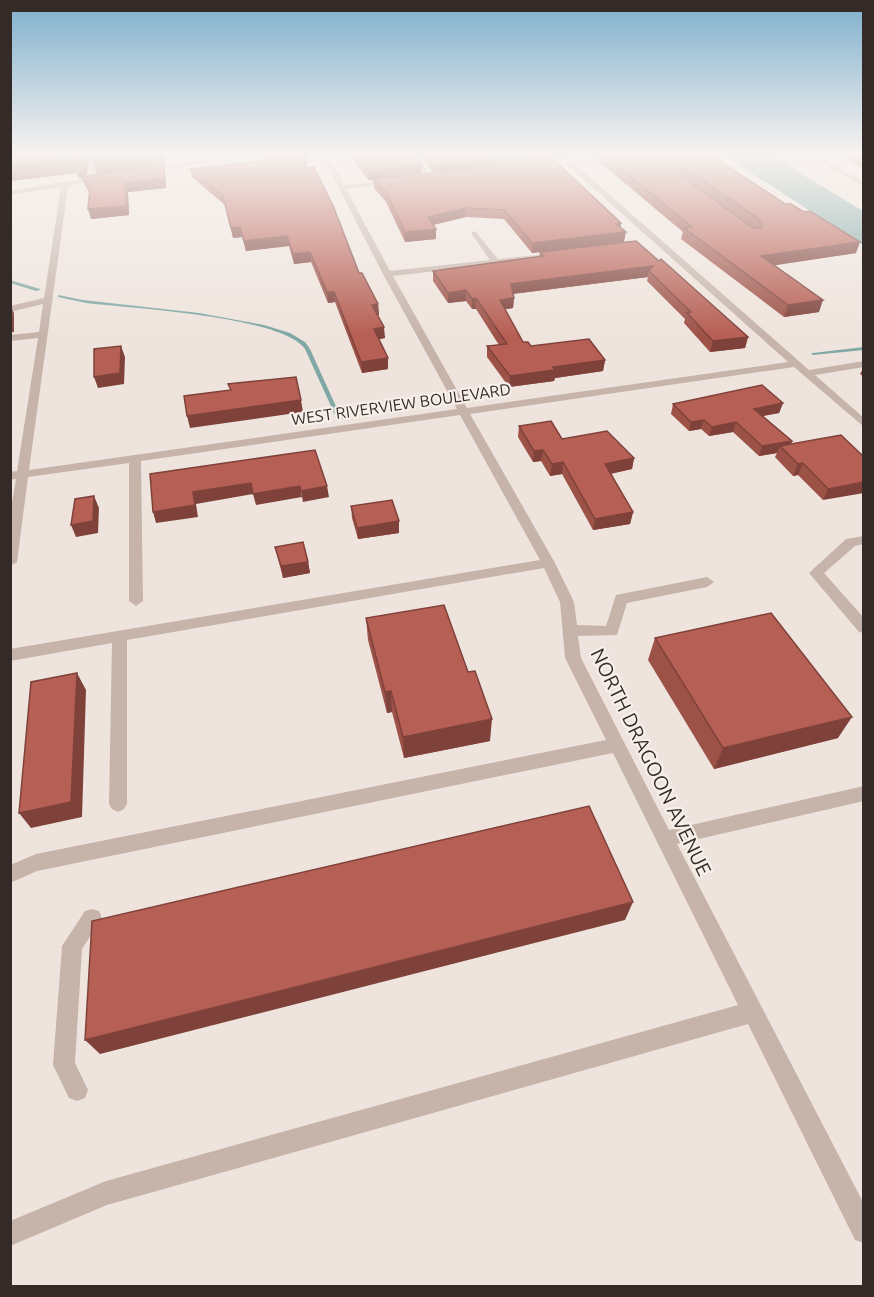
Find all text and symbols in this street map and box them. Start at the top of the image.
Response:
street label: WEST RIVERVIEW BOULEVARD [290,380,512,428]
street label: NORTH DRAGOON AVENUE [586,644,717,879]

